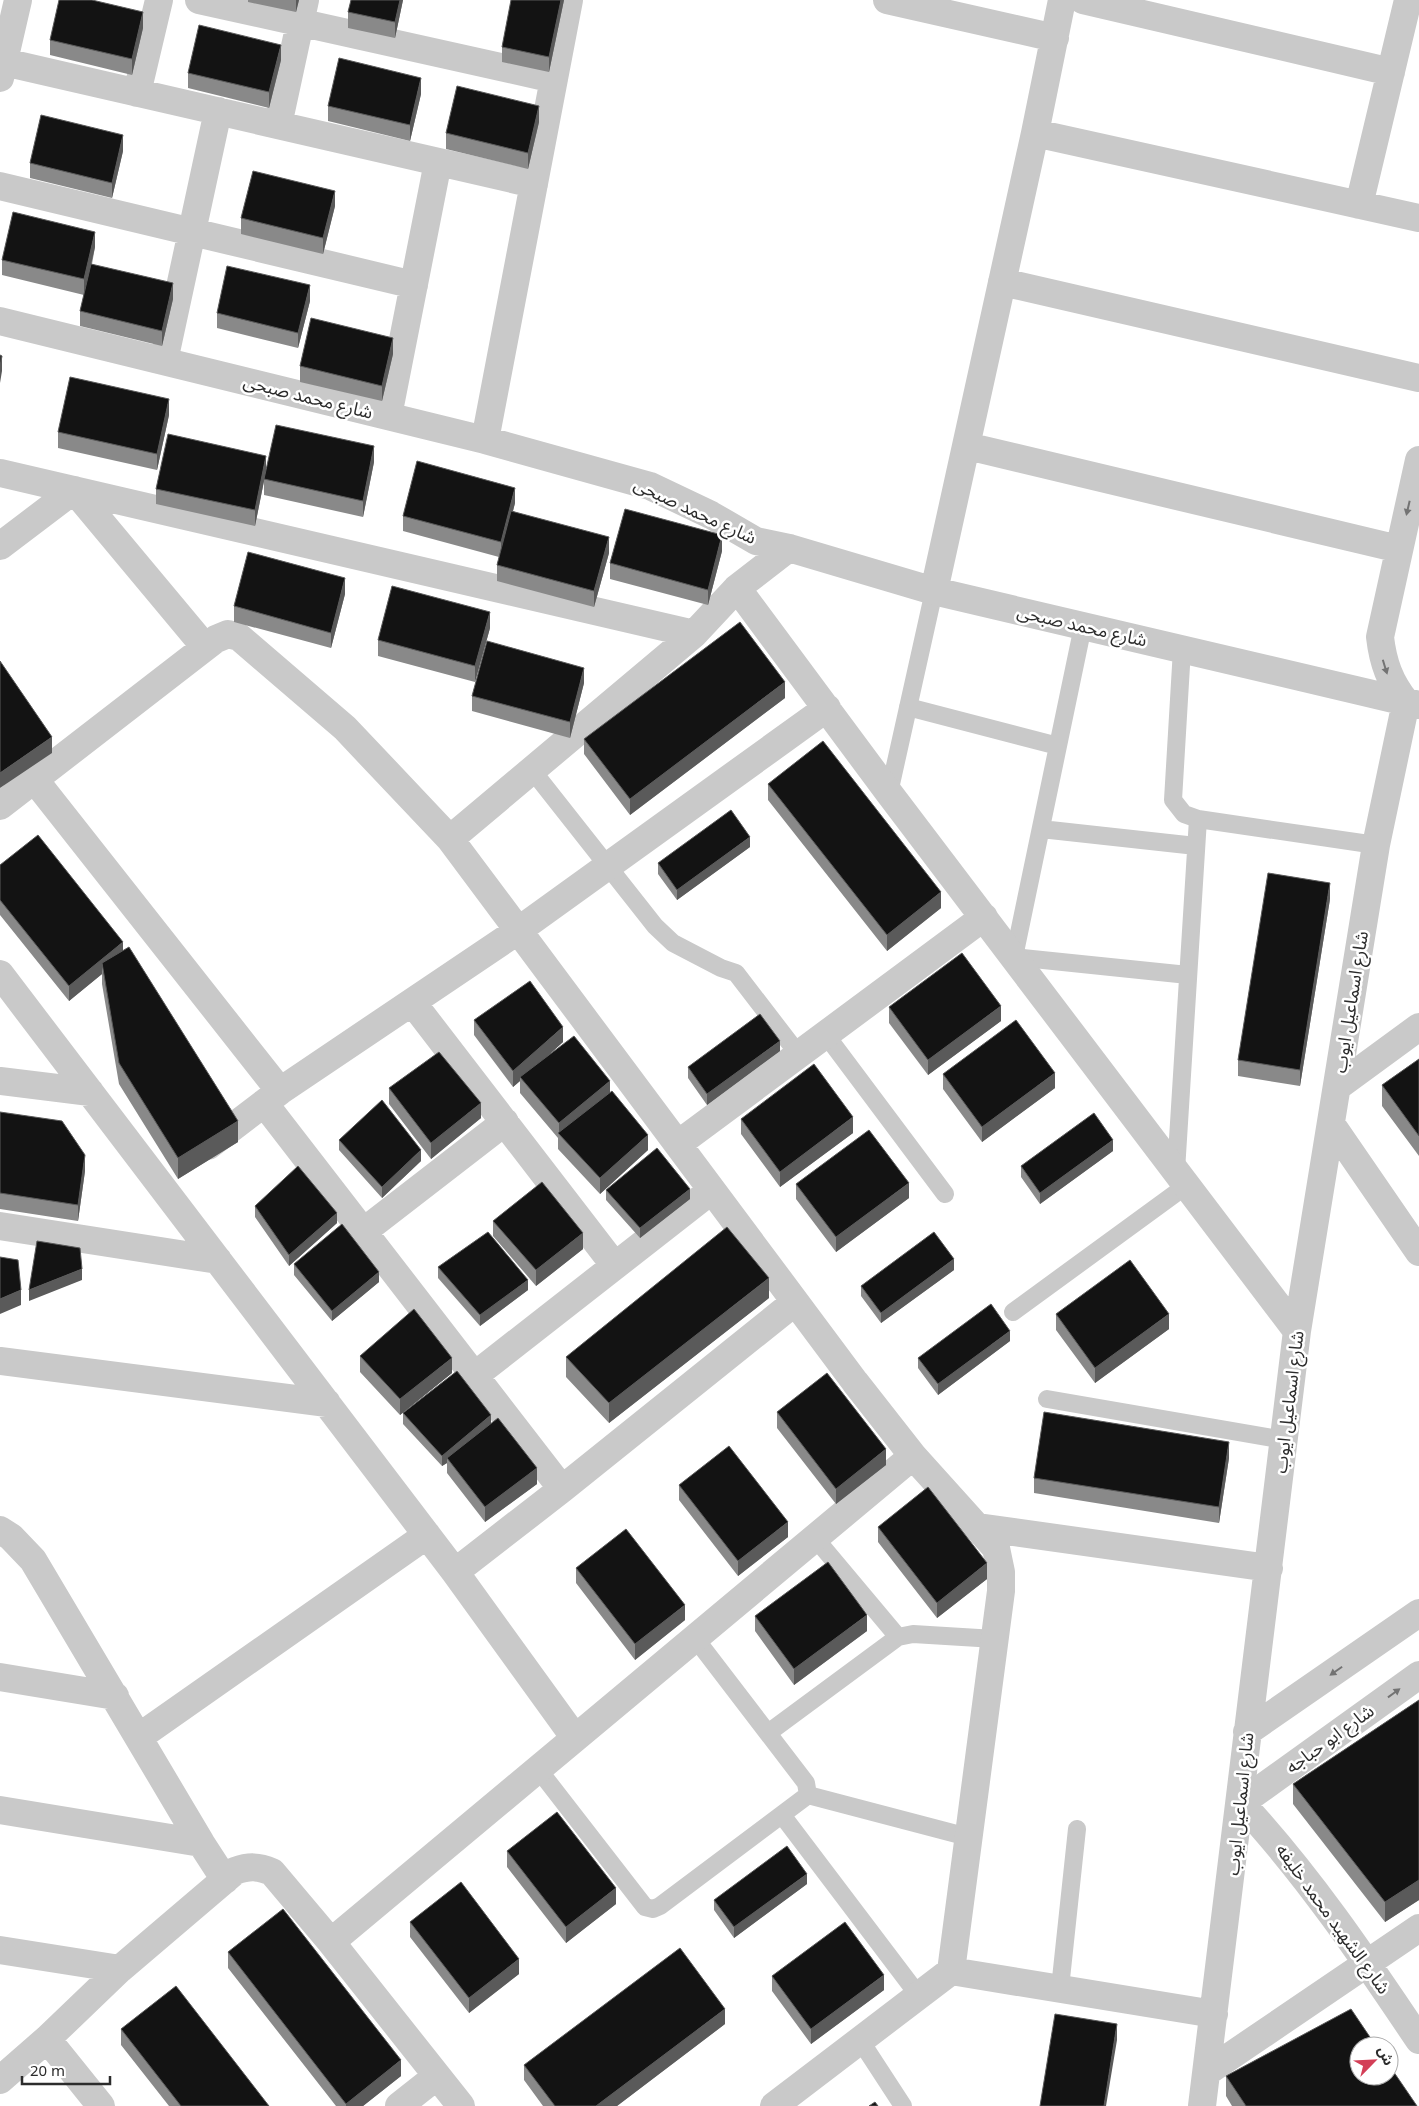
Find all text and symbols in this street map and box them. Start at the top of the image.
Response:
street label: شارع محمد صبحى [240,368,375,427]
street label: شارع محمد صبحى [629,471,761,552]
one-way arrow [1404,500,1412,515]
street label: شارع محمد صبحى [1014,598,1149,655]
one-way arrow [1382,659,1390,674]
street label: شارع اسماعيل ايوب [1327,929,1376,1075]
street label: شارع اسماعيل ايوب [1267,1329,1312,1475]
one-way arrow [1329,1666,1342,1676]
one-way arrow [1387,1688,1401,1698]
street label: شارع ابو حباجه [1281,1698,1380,1781]
street label: شارع اسماعيل ايوب [1220,1731,1261,1877]
street label: شارع الشهيد محمد خليفه [1269,1839,1396,2000]
north arrow [1349,2036,1399,2086]
text: ش [1374,2043,1399,2068]
scale bar [22,2054,110,2086]
text: 20 m [30,2060,65,2080]

